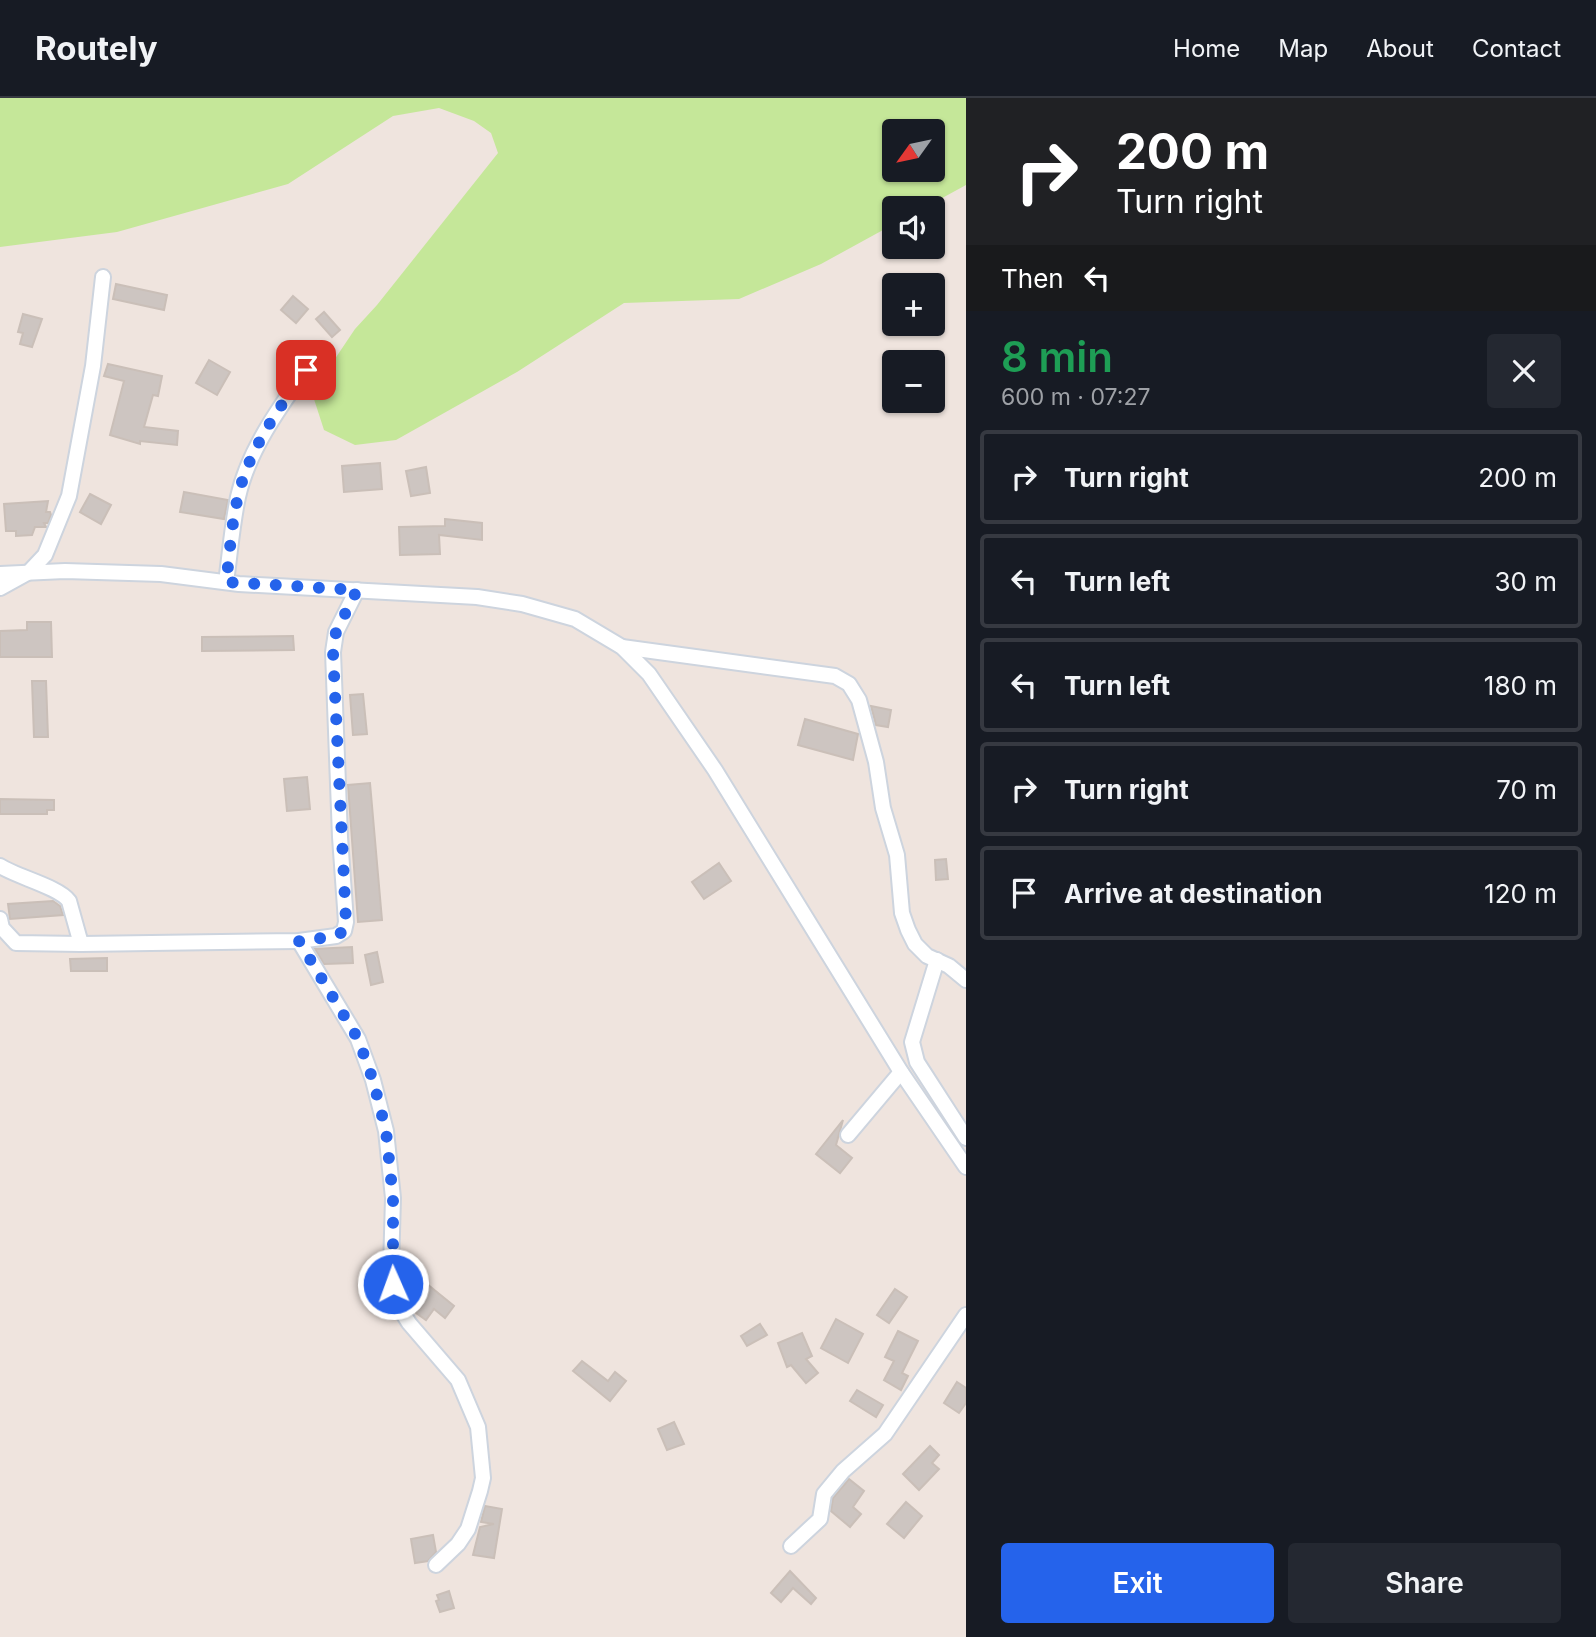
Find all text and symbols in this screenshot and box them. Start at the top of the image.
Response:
text: Routely [35,28,158,68]
text: Home [1173,34,1240,63]
text: Map [1278,34,1328,63]
text: About [1366,34,1434,63]
text: Contact [1472,34,1561,63]
north arrow [882,119,945,182]
map controls [882,119,945,413]
text: 200 m [1116,122,1269,181]
icon: right [1001,126,1092,217]
text: Turn right [1116,182,1263,221]
button: sound [882,196,945,259]
icon: left [1078,259,1116,297]
text: Then [1001,263,1064,294]
button: + [882,273,945,336]
text: 8 min [1001,331,1113,382]
button: close [1487,334,1561,408]
pin [276,340,336,400]
button: − [882,350,945,413]
icon: arrive [287,351,325,389]
text: 600 m · 07:27 [1001,383,1150,411]
icon: right [1005,458,1043,496]
text: Turn right [1064,462,1189,493]
text: 200 m [1478,462,1557,493]
icon: left [1005,562,1043,600]
text: Turn left [1064,566,1170,597]
text: 30 m [1494,566,1557,597]
icon: left [1005,666,1043,704]
text: Turn left [1064,670,1170,701]
text: 180 m [1484,670,1557,701]
icon: right [1005,770,1043,808]
text: Turn right [1064,774,1189,805]
text: 70 m [1496,774,1557,805]
icon: arrive [1005,874,1043,912]
text: Arrive at destination [1064,878,1323,909]
text: 120 m [1484,878,1557,909]
position arrow [356,1247,430,1321]
button: Exit [1001,1543,1274,1623]
button: Share [1288,1543,1561,1623]

